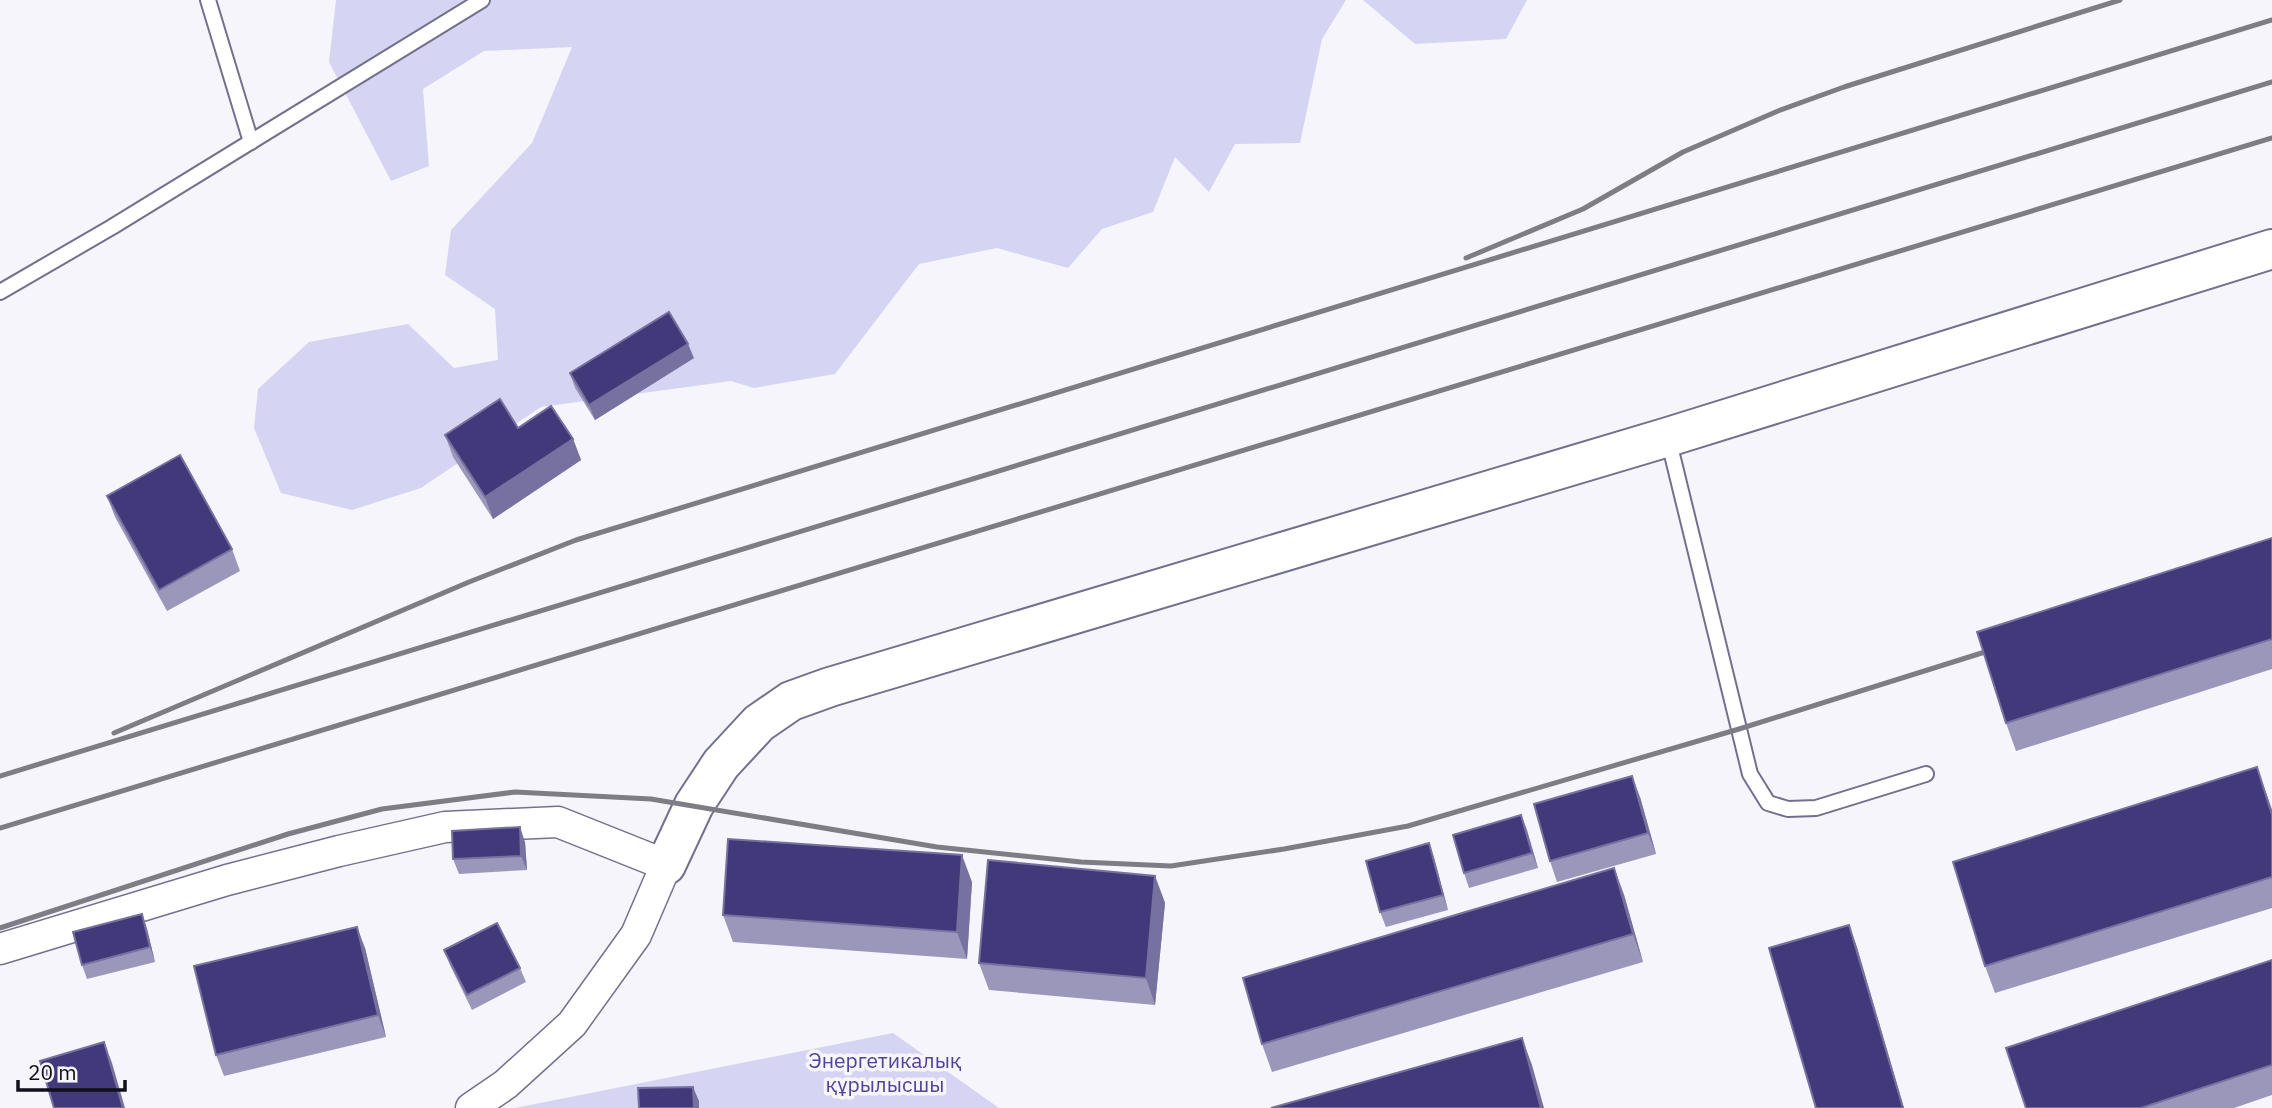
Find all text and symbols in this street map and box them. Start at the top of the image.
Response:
park label: Энергетикалық құрылысшы [808,1046,962,1098]
scale bar [18,1048,124,1092]
text: 20 m [28,1058,77,1086]

